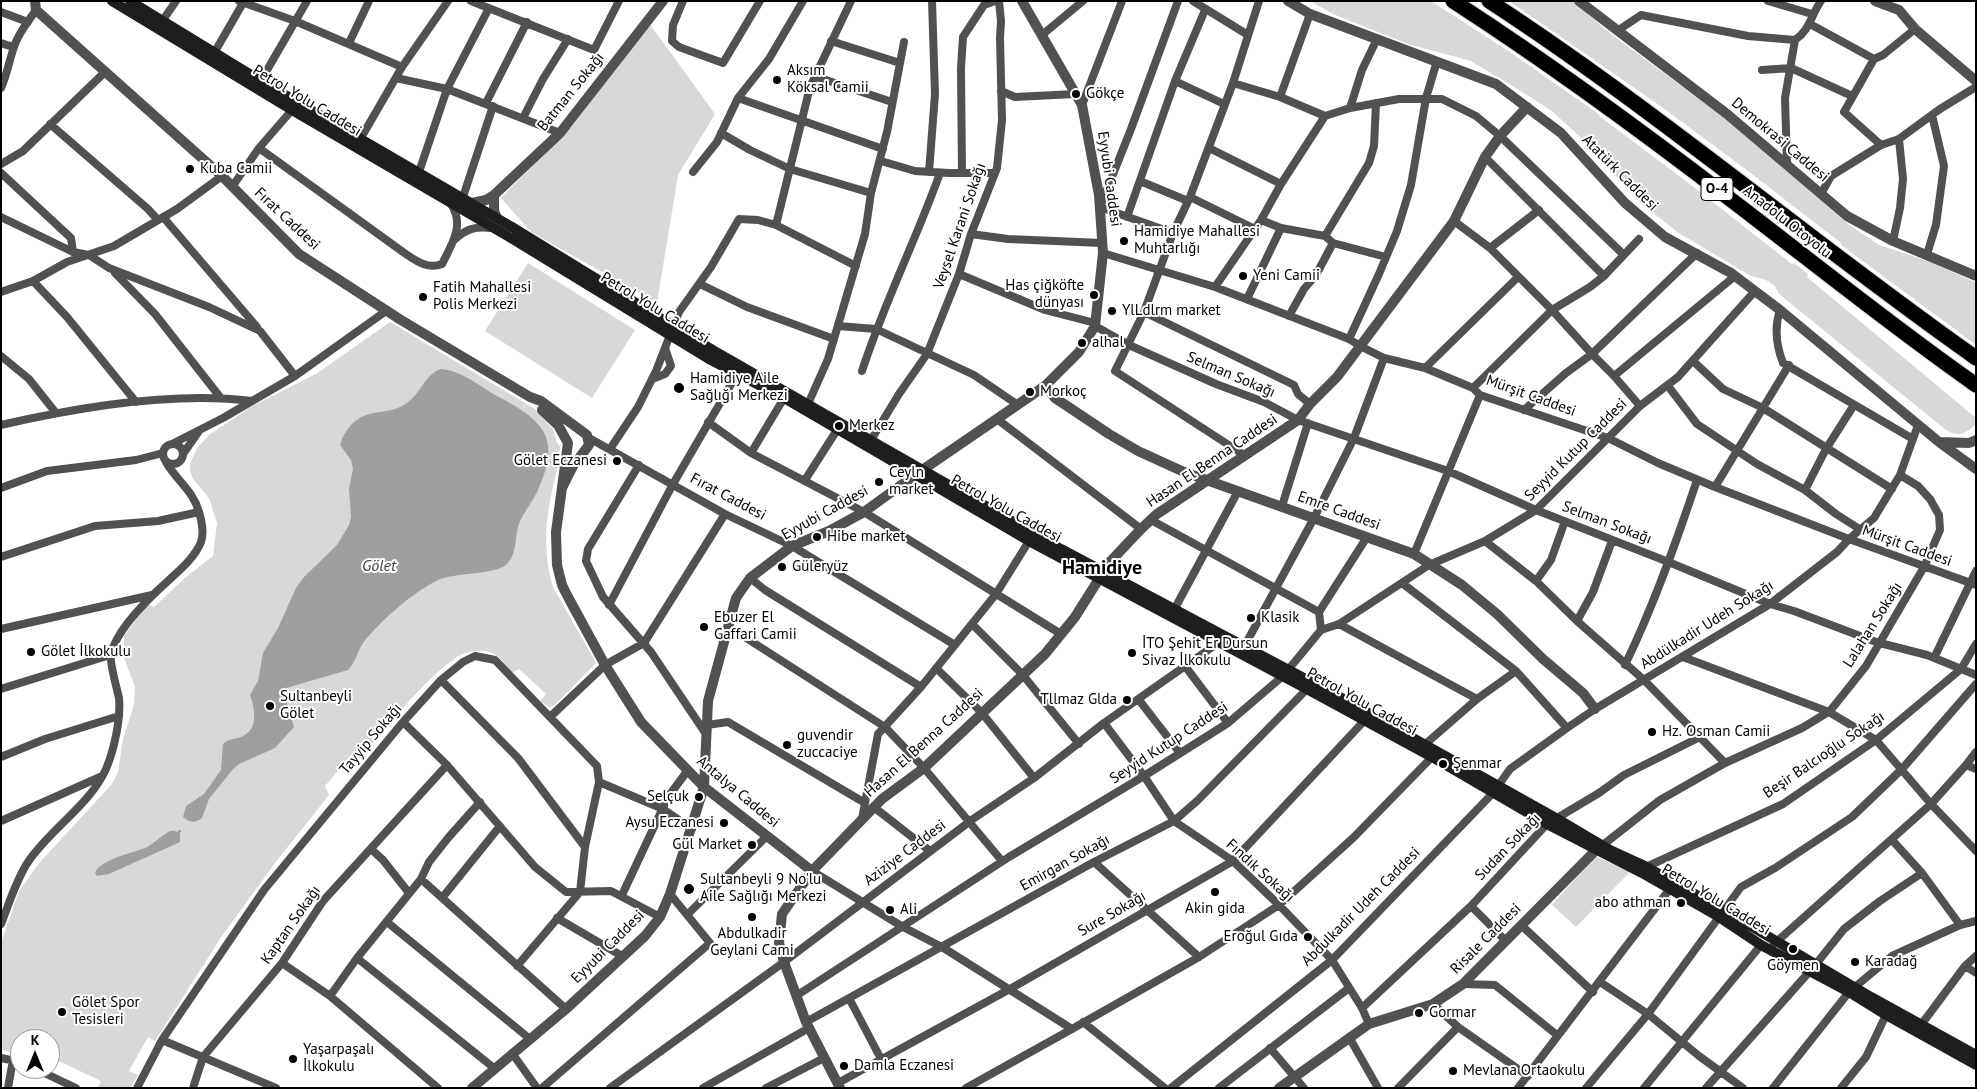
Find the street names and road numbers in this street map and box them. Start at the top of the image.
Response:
street label: Batman Sokağı [534,49,608,135]
street label: Petrol Yolu Caddesi [249,61,365,141]
street label: Demokrasi Caddesi [1728,94,1832,186]
street label: Eyyubi Caddesi [1093,130,1125,228]
street label: Atatürk Caddesi [1578,131,1662,215]
street label: Veysel Karani Sokağı [930,161,990,291]
road number: O-4 [1701,178,1733,200]
street label: Anadolu Otoyolu [1739,182,1835,262]
street label: Fırat Caddesi [250,184,324,254]
street label: Petrol Yolu Caddesi [597,268,713,348]
street label: Selman Sokağı [1184,348,1278,402]
street label: Mürşit Caddesi [1484,371,1578,421]
street label: Seyyid Kutup Caddesi [1521,395,1631,505]
street label: Hasan El Benna Caddesi [1143,410,1281,512]
street label: Fırat Caddesi [687,470,769,524]
street label: Petrol Yolu Caddesi [948,471,1064,547]
street label: Eyyubi Caddesi [779,482,871,544]
street label: Emre Caddesi [1295,488,1383,534]
street label: Selman Sokağı [1560,498,1654,548]
street label: Mürşit Caddesi [1860,521,1954,571]
street label: Abdülkadir Udeh Sokağı [1637,577,1777,673]
street label: Lalahan Sokağı [1840,579,1906,671]
street label: Petrol Yolu Caddesi [1304,664,1420,740]
street label: Hasan El Benna Caddesi [861,685,987,801]
street label: Seyyid Kutup Caddesi [1106,698,1232,788]
street label: Tayyip Sokağı [336,700,406,778]
street label: Beşir Balcıoğlu Sokağı [1760,708,1888,802]
street label: Antalya Caddesi [693,752,783,832]
street label: Sudan Sokağı [1471,810,1545,884]
street label: Aziziye Caddesi [860,816,950,890]
street label: Emirgan Sokağı [1017,831,1113,895]
street label: Fındık Sokağı [1222,836,1298,906]
street label: Abdulkadir Udeh Caddesi [1298,844,1424,970]
street label: Petrol Yolu Caddesi [1658,860,1774,940]
street label: Kaptan Sokağı [257,882,325,968]
street label: Sure Sokağı [1075,887,1149,941]
street label: Risale Caddesi [1447,900,1525,978]
street label: Eyyubi Caddesi [568,907,648,987]

